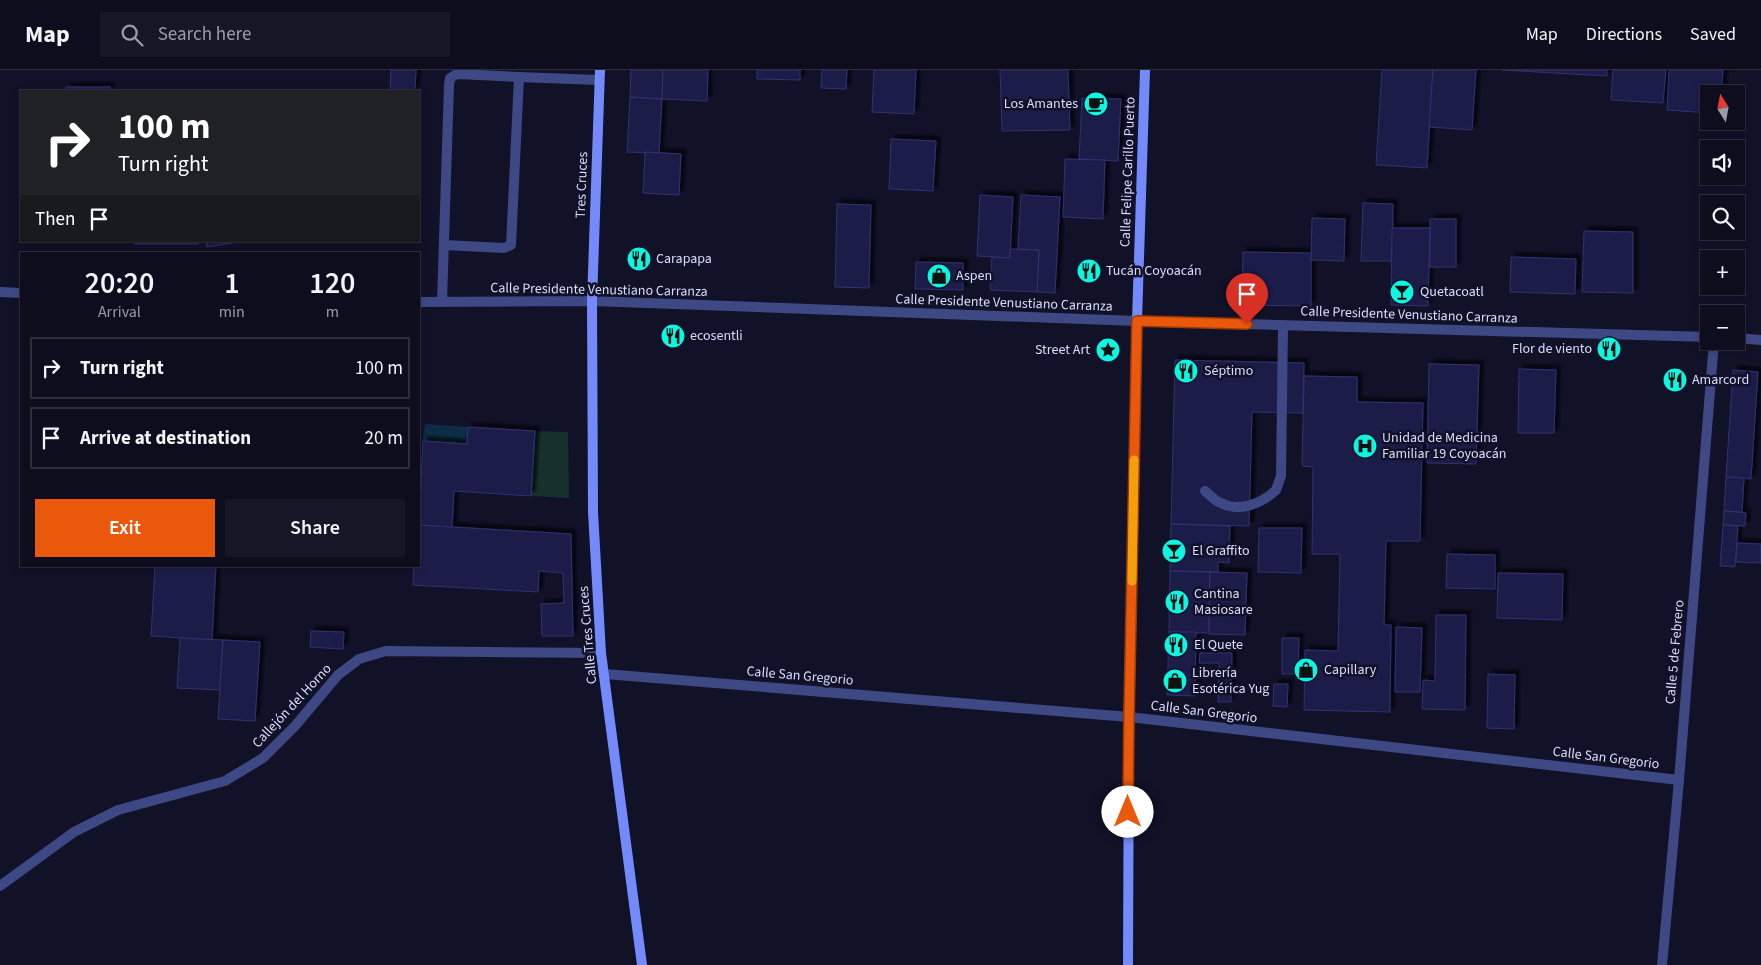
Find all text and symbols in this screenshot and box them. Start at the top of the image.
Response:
search box [100,12,450,57]
text: Map [25,17,70,52]
icon: search [118,21,146,49]
text: Search here [158,21,251,48]
text: Map [1526,22,1558,47]
text: Directions [1586,22,1662,47]
text: Saved [1690,22,1736,47]
north arrow [1700,85,1745,130]
map controls [1700,85,1745,350]
cafe icon: Los Amantes [1083,91,1109,117]
place label: Los Amantes [1004,94,1078,114]
street label: Calle Felipe Carillo Puerto [1115,96,1141,248]
text: 100 m [118,102,210,152]
icon: right [35,110,100,175]
button: sound [1700,140,1745,185]
text: Turn right [118,148,208,180]
street label: Tres Cruces [571,151,593,219]
button: search [1700,195,1745,240]
icon: arrive [85,205,113,233]
text: Then [35,206,75,233]
restaurant icon: Carapapa [626,246,652,272]
place label: Carapapa [656,249,712,269]
button: + [1700,250,1745,295]
restaurant icon: Tucán Coyoacán [1076,258,1102,284]
place label: Tucán Coyoacán [1106,261,1202,281]
text: 20:20 [85,262,154,305]
text: 1 [224,262,240,305]
text: 120 [309,262,355,305]
shop icon: Aspen [926,263,952,289]
place label: Aspen [956,266,992,286]
pin [1226,273,1268,324]
street label: Calle Presidente Venustiano Carranza [490,278,708,302]
bar icon: Quetacoatl [1389,279,1415,305]
icon: arrive [1233,280,1261,308]
place label: Quetacoatl [1420,282,1484,302]
street label: Calle Presidente Venustiano Carranza [895,289,1113,317]
text: Arrival [98,301,141,323]
text: min [219,301,245,323]
text: m [326,301,339,323]
street label: Calle Presidente Venustiano Carranza [1300,301,1518,329]
button: − [1700,305,1745,350]
restaurant icon: ecosentli [660,323,686,349]
place label: ecosentli [690,326,743,346]
restaurant icon: Flor de viento [1596,336,1622,362]
place icon: Street Art [1095,337,1121,363]
place label: Flor de viento [1512,339,1592,359]
place label: Street Art [1035,340,1090,360]
icon: right [37,354,65,382]
text: Turn right [80,355,164,382]
text: 100 m [355,355,403,382]
restaurant icon: Séptimo [1173,358,1199,384]
place label: Séptimo [1204,361,1253,381]
restaurant icon: Amarcord [1662,367,1688,393]
place label: Amarcord [1692,370,1749,390]
icon: arrive [37,424,65,452]
text: Arrive at destination [80,425,251,452]
text: 20 m [365,425,403,452]
place label: Unidad de Medicina Familiar 19 Coyoacán [1382,428,1506,464]
hospital icon: Unidad de Medicina Familiar 19 Coyoacán [1352,433,1378,459]
button: Exit [35,499,215,557]
button: Share [225,499,405,557]
bar icon: El Graffito [1161,538,1187,564]
place label: El Graffito [1192,541,1250,561]
place label: Cantina Masiosare [1194,584,1253,620]
street label: Calle Tres Cruces [574,585,602,685]
restaurant icon: Cantina Masiosare [1164,589,1190,615]
street label: Calle 5 de Febrero [1660,599,1690,705]
restaurant icon: El Quete [1163,632,1189,658]
place label: El Quete [1194,635,1243,655]
shop icon: Capillary [1293,657,1319,683]
street label: Callejón del Horno [248,659,336,753]
place label: Capillary [1324,660,1377,680]
street label: Calle San Gregorio [746,661,854,691]
place label: Librería Esotérica Yug [1192,663,1269,699]
shop icon: Librería Esotérica Yug [1162,668,1188,694]
street label: Calle San Gregorio [1149,696,1259,728]
street label: Calle San Gregorio [1551,742,1661,774]
position arrow [1101,785,1153,837]

